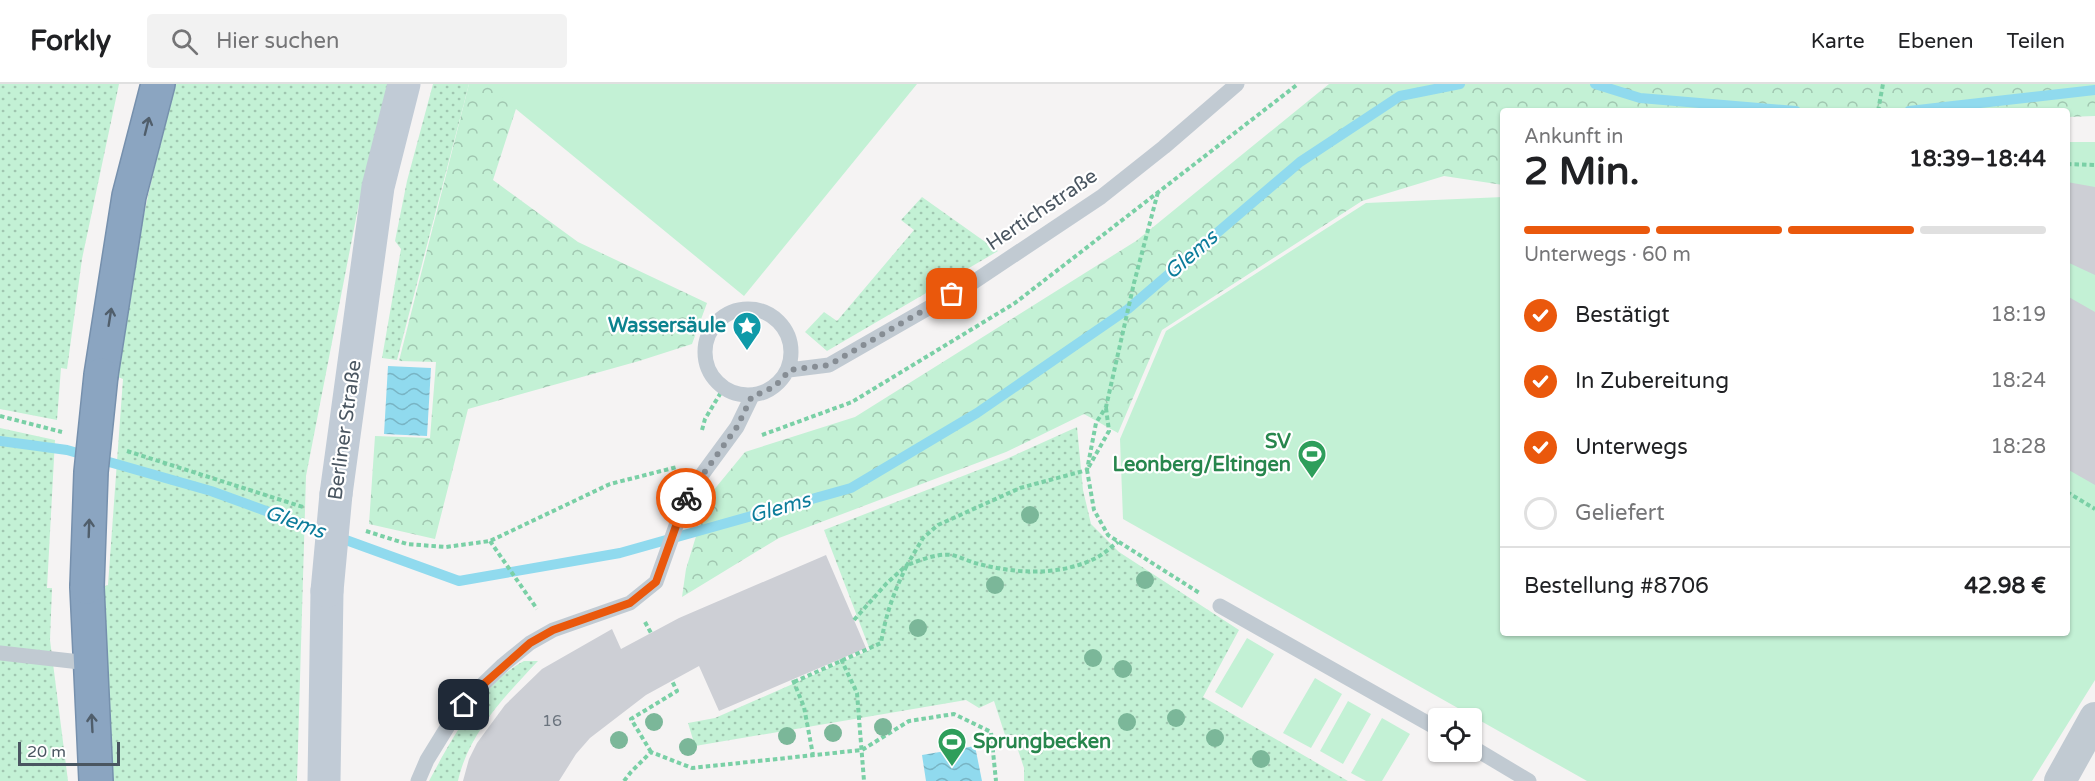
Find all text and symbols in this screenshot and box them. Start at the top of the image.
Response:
search box [147,14,567,68]
text: Forkly [30,24,111,58]
icon: search [168,25,201,58]
text: Hier suchen [216,28,339,54]
text: Karte [1811,29,1865,54]
text: Ebenen [1898,29,1974,54]
text: Teilen [2007,29,2065,54]
one-way arrow [142,117,154,136]
text: Ankunft in [1524,125,1623,149]
text: 18:39–18:44 [1909,146,2046,172]
text: 2 Min. [1524,148,1640,195]
street label: Hertichstraße [982,164,1102,256]
water label: Glems [1159,224,1224,285]
text: Unterwegs · 60 m [1524,243,1691,267]
pin [926,268,977,319]
icon: bag [935,277,968,310]
icon: check [1524,299,1557,332]
text: Bestätigt [1575,302,1670,328]
text: 18:19 [1991,303,2046,327]
one-way arrow [105,308,116,328]
place icon: Wassersäule [731,310,763,352]
place label: Wassersäule [608,314,726,338]
street label: Berliner Straße [323,359,367,501]
icon: check [1524,365,1557,398]
text: In Zubereitung [1575,368,1729,394]
text: 18:24 [1991,369,2046,393]
place label: SV Leonberg/Eltingen [1112,430,1291,477]
icon: check [1524,431,1557,464]
text: Unterwegs [1575,434,1688,460]
text: 18:28 [1991,435,2046,459]
sports icon: SV Leonberg/Eltingen [1296,438,1328,480]
courier [656,468,716,528]
icon: bike [670,482,703,515]
water label: Glems [747,487,815,529]
water label: Glems [261,500,330,545]
text: Geliefert [1575,500,1665,526]
one-way arrow [83,519,95,539]
text: Bestellung #8706 [1524,573,1709,599]
text: 42.98 € [1964,573,2046,599]
pin [438,679,489,730]
icon: home [447,688,480,721]
map controls [1428,708,1482,762]
button: locate [1428,708,1482,762]
house number: 16 [542,711,562,731]
one-way arrow [86,713,97,733]
sports icon: Sprungbecken [936,726,968,768]
place label: Sprungbecken [973,730,1111,754]
scale bar [18,739,120,766]
text: 20 m [27,742,66,762]

